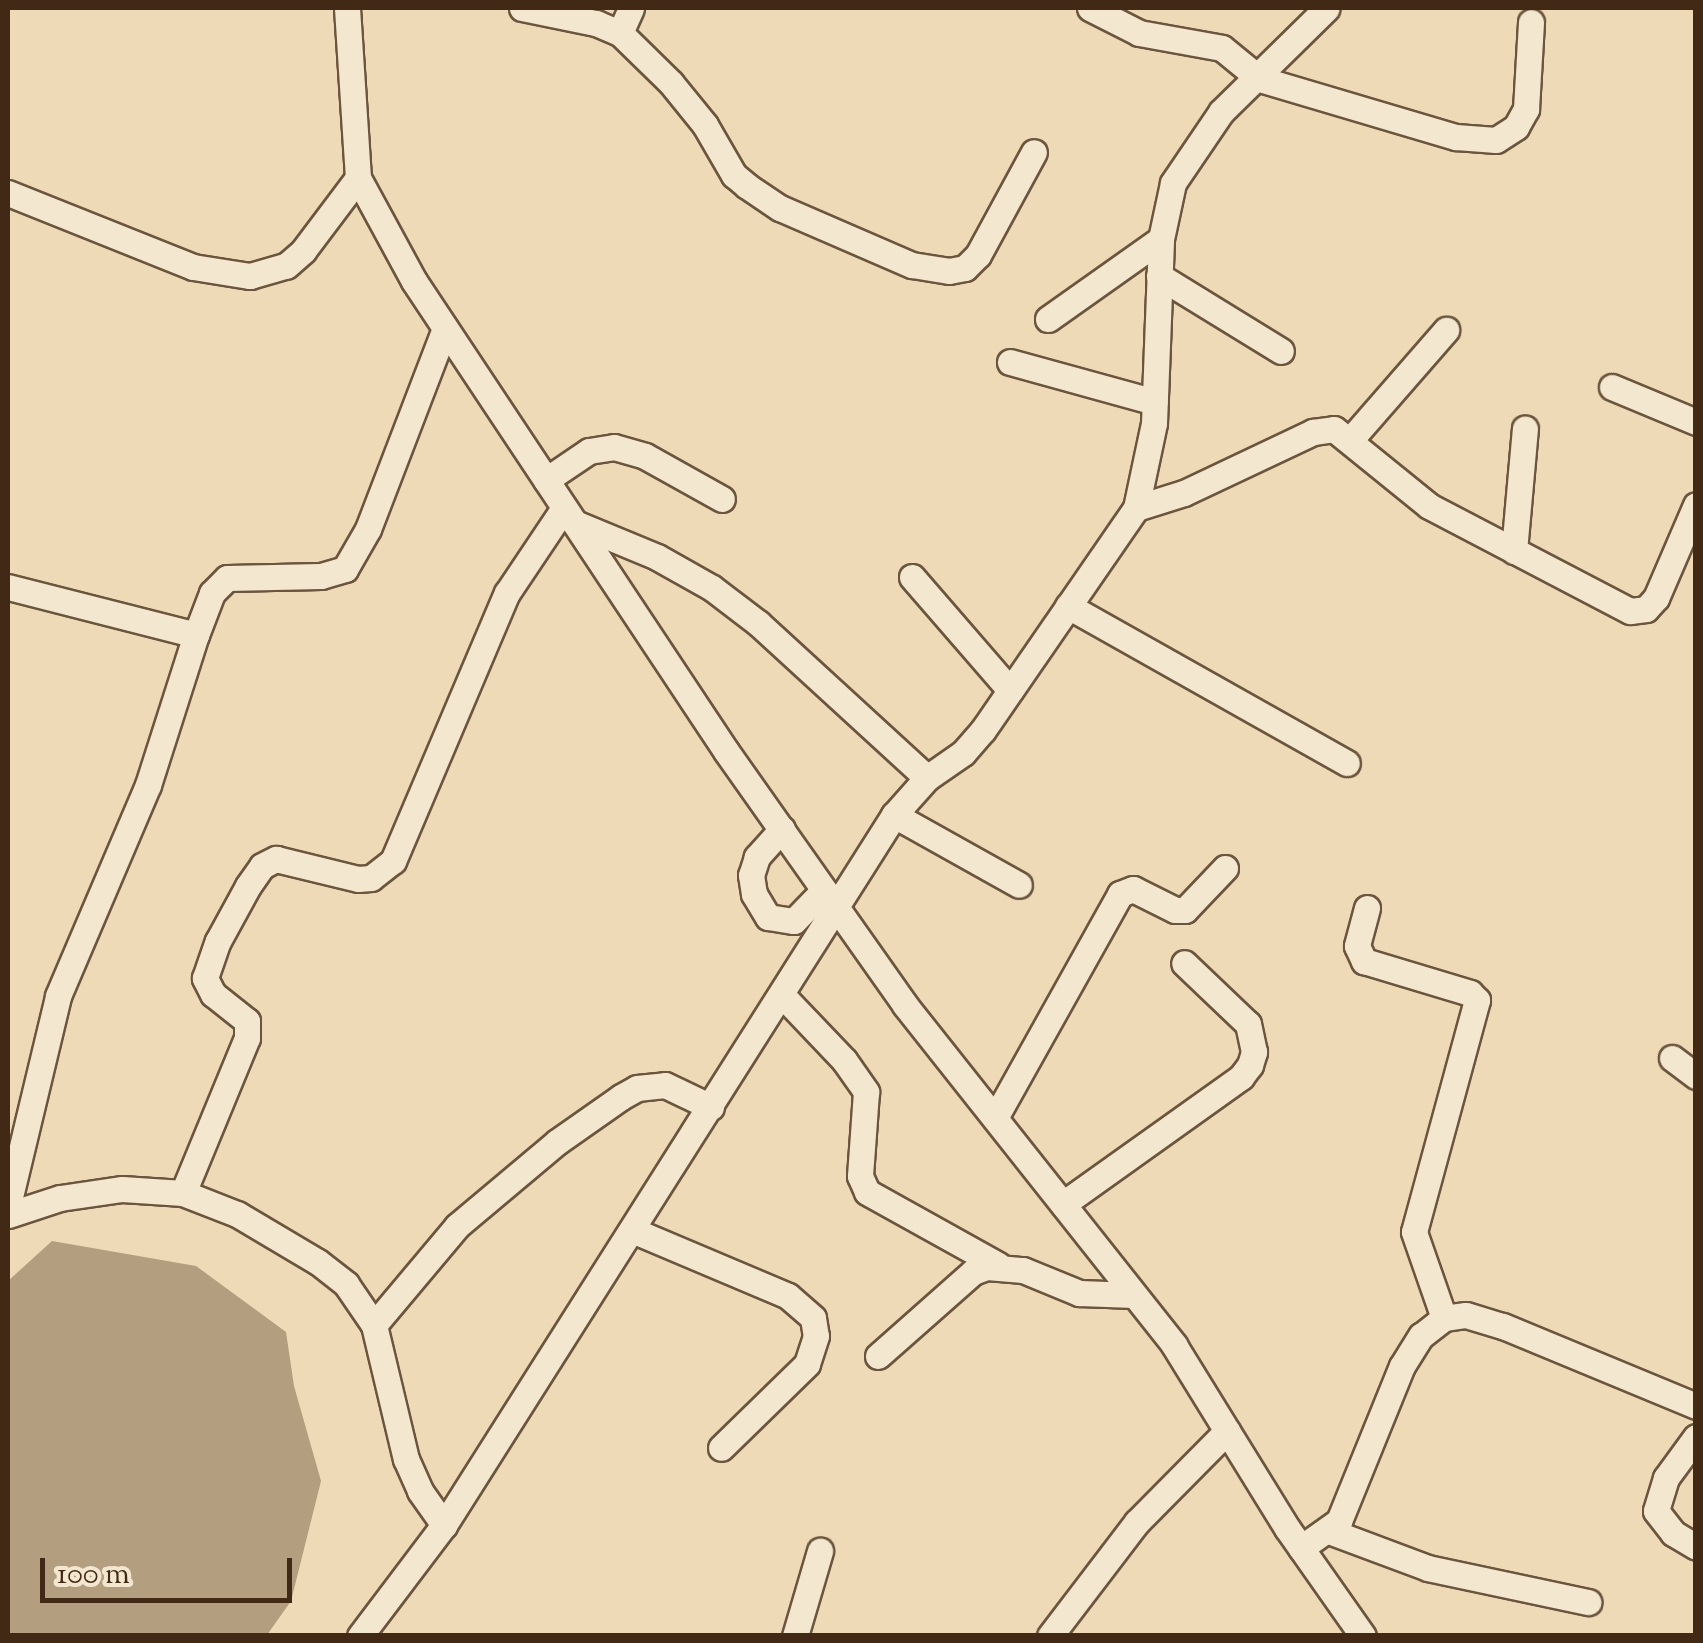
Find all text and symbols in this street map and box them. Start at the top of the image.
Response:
scale bar [45,1538,298,1600]
text: 100 m [57,1554,130,1597]

